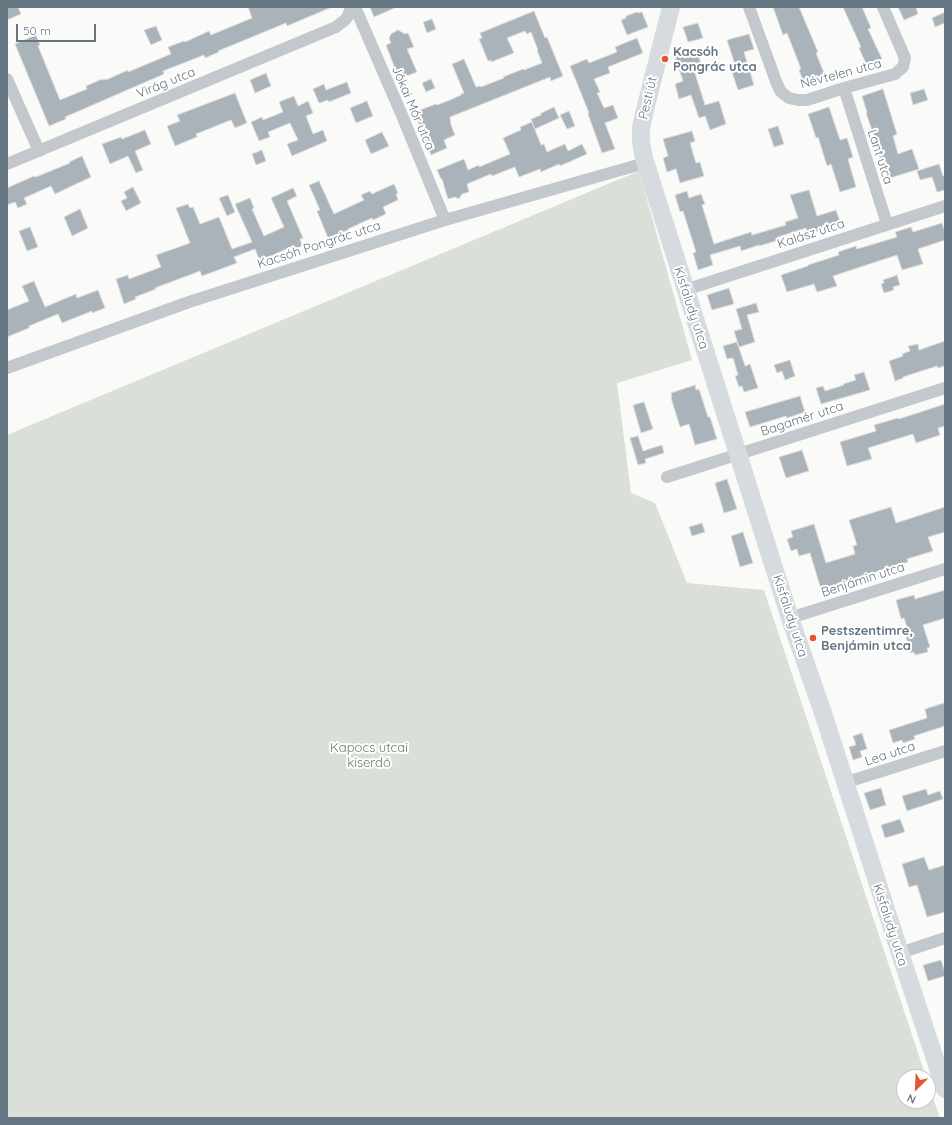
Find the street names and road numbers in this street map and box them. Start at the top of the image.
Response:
street label: Névtelen utca [799,56,883,92]
street label: Virág utca [134,64,198,102]
street label: Jókai Mór utca [388,64,438,152]
street label: Pesti út [635,75,661,121]
street label: Lant utca [864,128,896,186]
street label: Kalász utca [775,216,847,252]
street label: Kacsóh Pongrác utca [255,218,383,272]
street label: Kisfaludy utca [670,265,712,351]
street label: Bagamér utca [759,398,845,440]
street label: Benjámin utca [819,559,907,601]
street label: Kisfaludy utca [769,573,811,659]
street label: Lea utca [863,739,917,769]
street label: Kisfaludy utca [869,882,911,968]

